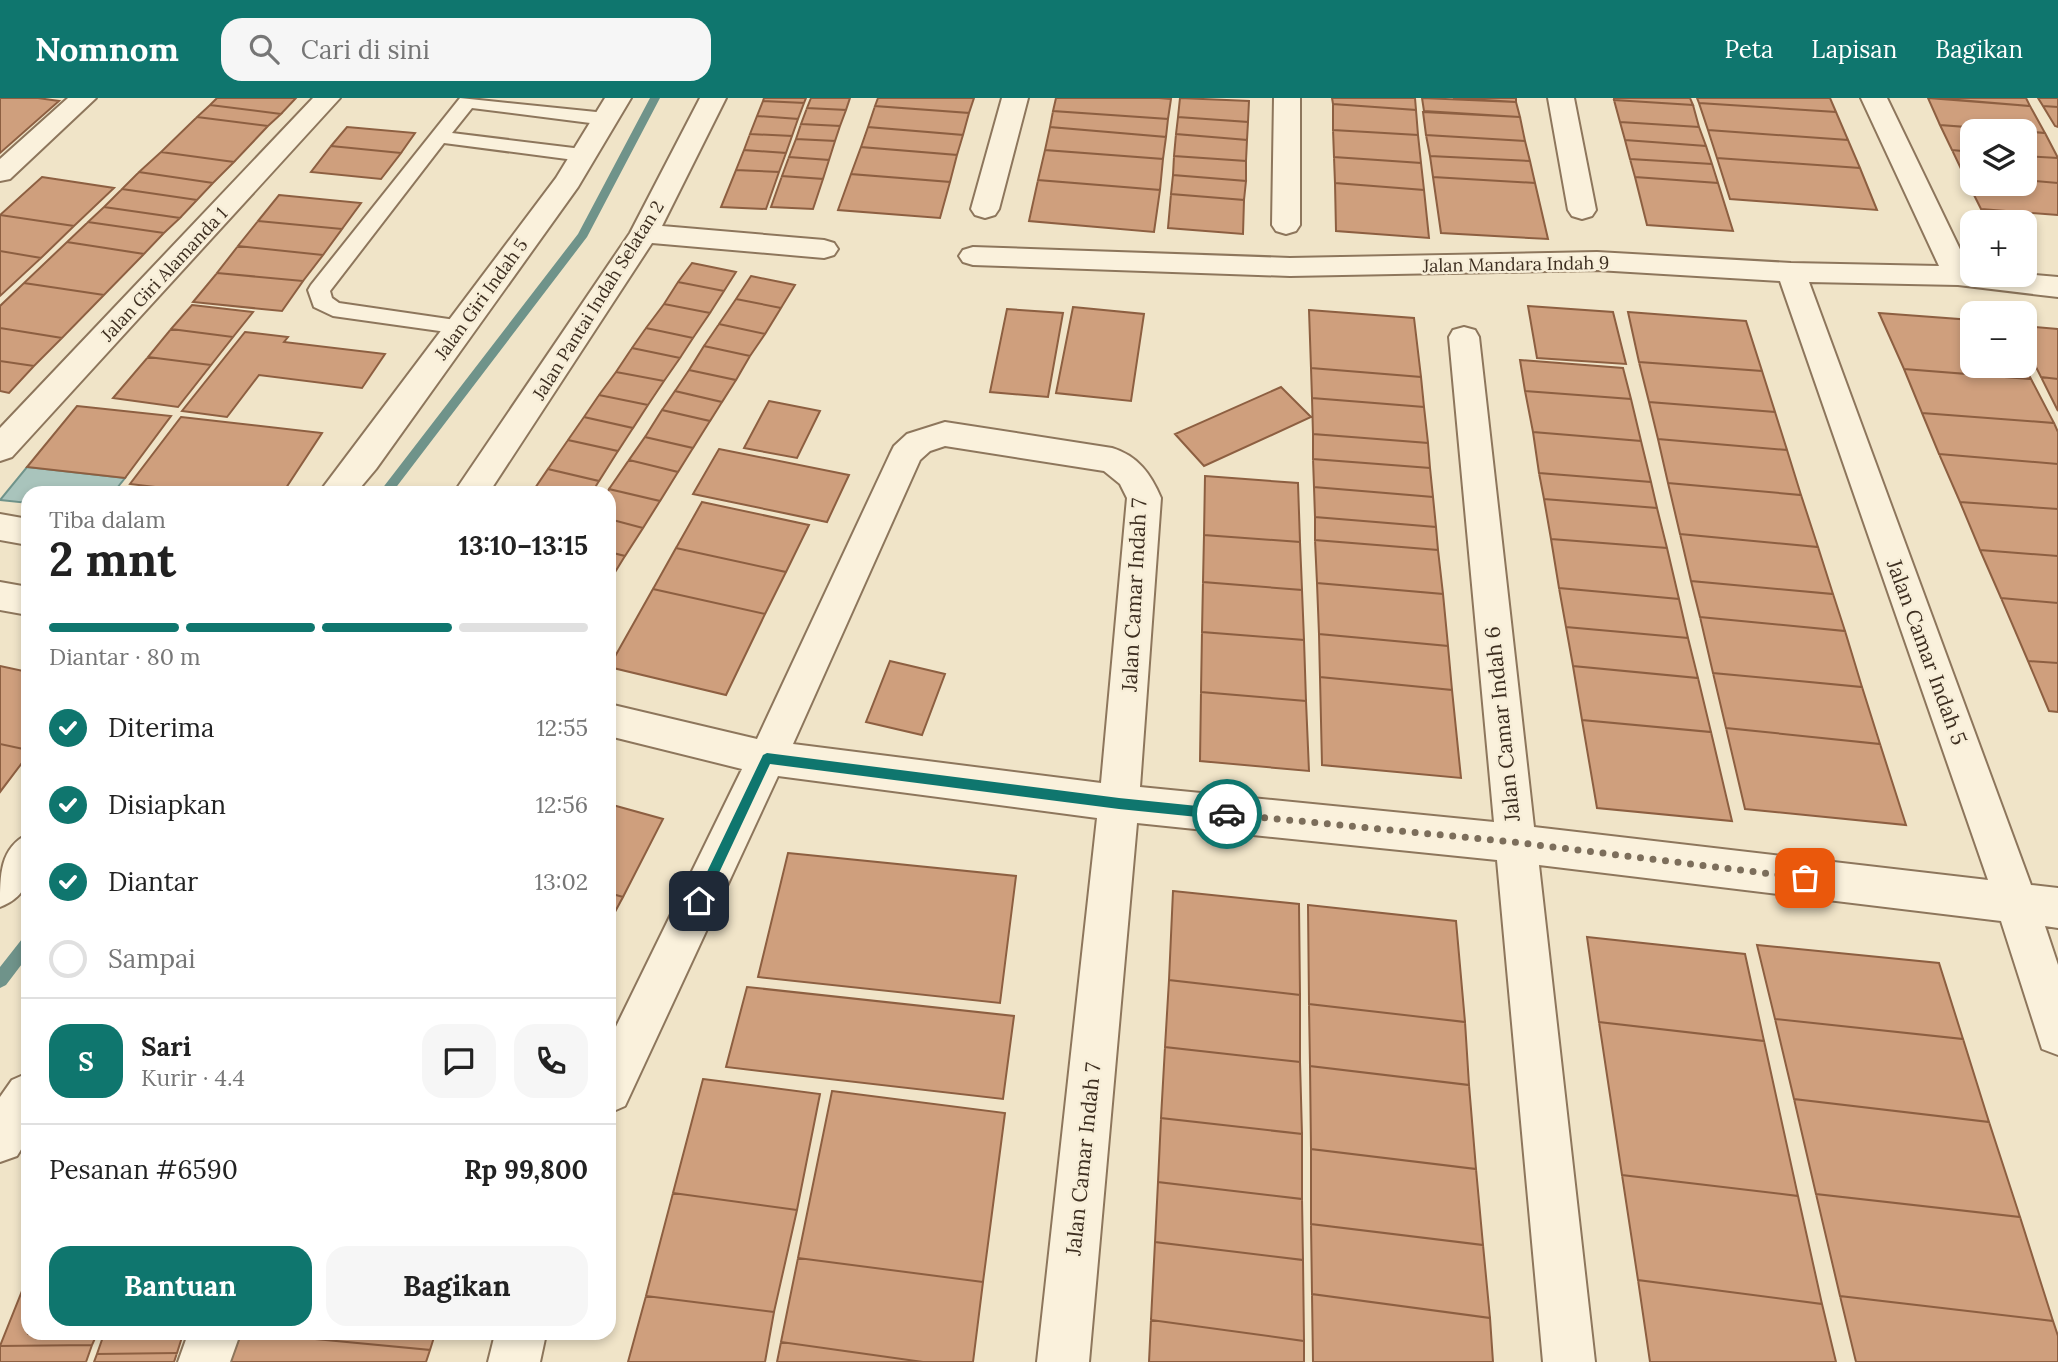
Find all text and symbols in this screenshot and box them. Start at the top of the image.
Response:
search box [221,18,711,81]
text: Nomnom [35,28,179,70]
icon: search [245,30,283,68]
text: Cari di sini [301,33,430,66]
text: Peta [1725,34,1773,65]
text: Lapisan [1811,34,1897,65]
text: Bagikan [1935,34,2023,65]
map controls [1960,119,2037,378]
button: layers [1960,119,2037,196]
street label: Jalan Pantai Indah Selatan 2 [527,196,669,405]
street label: Jalan Giri Alamanda 1 [95,202,232,347]
button: + [1960,210,2037,287]
street label: Jalan Giri Indah 5 [429,234,533,365]
street label: Jalan Mandara Indah 9 [1421,251,1610,277]
button: − [1960,301,2037,378]
street label: Jalan Camar Indah 7 [1115,497,1153,693]
text: Tiba dalam [49,505,166,534]
text: 13:10–13:15 [458,529,588,562]
text: 2 mnt [49,530,176,589]
street label: Jalan Camar Indah 5 [1881,555,1973,748]
street label: Jalan Camar Indah 6 [1478,625,1526,824]
text: Diantar · 80 m [49,642,201,671]
icon: check [49,709,87,747]
text: Diterima [108,711,214,744]
text: 12:55 [536,713,588,742]
courier [1192,779,1262,849]
icon: check [49,786,87,824]
text: Disiapkan [108,788,226,821]
text: 12:56 [536,790,588,819]
icon: car [1208,795,1246,833]
pin [1775,848,1835,908]
icon: bag [1786,859,1824,897]
icon: check [49,863,87,901]
text: Diantar [108,865,198,898]
text: 13:02 [535,867,588,896]
pin [669,871,729,931]
icon: home [680,882,718,920]
text: Sampai [108,942,196,975]
button: chat [422,1024,496,1098]
button: phone [514,1024,588,1098]
text: Sari [141,1030,191,1063]
text: S [78,1045,94,1078]
street label: Jalan Camar Indah 7 [1059,1061,1107,1258]
text: Kurir · 4.4 [141,1063,245,1092]
text: Pesanan #6590 [49,1153,238,1186]
text: Rp 99,800 [464,1153,588,1186]
button: Bantuan [49,1246,312,1326]
button: Bagikan [326,1246,588,1326]

